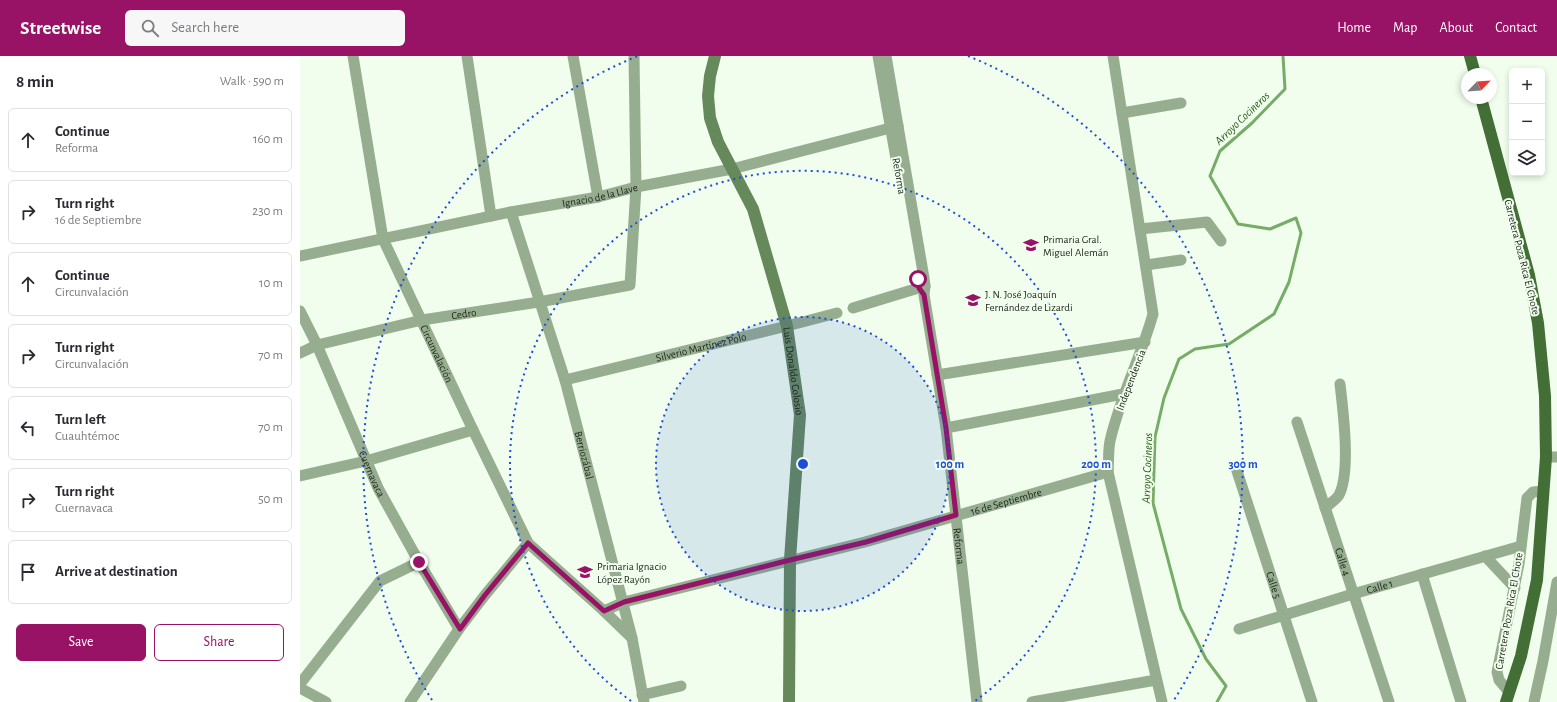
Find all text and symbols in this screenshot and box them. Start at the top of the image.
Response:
search box [125,10,405,46]
icon: search [139,17,161,39]
text: Streetwise [20,19,101,38]
text: Search here [171,20,239,35]
text: Home [1337,21,1371,35]
text: Map [1393,21,1417,35]
text: About [1439,21,1473,35]
text: Contact [1495,21,1537,35]
north arrow [1461,68,1497,104]
map controls [1509,68,1545,176]
button: + [1509,68,1545,104]
text: 8 min [16,73,54,90]
text: Walk · 590 m [220,75,284,88]
water label: Arroyo Cocineros [1212,89,1272,148]
button: − [1509,104,1545,140]
text: Continue [55,124,110,139]
icon: ahead [17,129,39,151]
text: 160 m [253,133,283,146]
button: layers [1509,140,1545,176]
text: Reforma [55,142,98,155]
street label: Reforma [890,157,908,195]
street label: Ignacio de la Llave [561,181,639,209]
text: Turn right [55,196,114,211]
street label: Carretera Poza Rica El Chote [1502,198,1542,316]
icon: right [17,201,39,223]
text: 230 m [252,205,283,218]
text: 16 de Septiembre [55,214,142,227]
place label: Primaria Gral. Miguel Alemán [1043,234,1109,258]
school or university icon: Primaria Gral. Miguel Alemán [1022,236,1040,254]
text: Continue [55,268,110,283]
route start [909,270,927,288]
icon: ahead [17,273,39,295]
text: 10 m [259,277,283,290]
text: Circunvalación [55,286,129,299]
place label: J. N. José Joaquín Fernández de Lizardi [985,289,1073,313]
school or university icon: J. N. José Joaquín Fernández de Lizardi [964,291,982,309]
street label: Cedro [450,306,477,321]
street label: Circunvalación [419,323,455,384]
street label: Luis Donaldo Colosio [782,326,805,416]
street label: Silverio Martínez Polo [655,331,747,363]
text: Turn right [55,340,114,355]
icon: right [17,345,39,367]
street label: Independencia [1114,348,1148,412]
text: 70 m [258,349,283,362]
text: Circunvalación [55,358,129,371]
text: Turn left [55,412,106,427]
icon: left [17,417,39,439]
text: 70 m [258,421,283,434]
text: Cuauhtémoc [55,430,119,443]
street label: Berriozábal [573,430,596,480]
water label: Arroyo Cocineros [1140,432,1154,505]
street label: Cuernavaca [357,449,387,499]
centre of rings [796,457,810,471]
text: 100 m [936,458,964,470]
text: 200 m [1081,458,1111,470]
text: 300 m [1228,458,1258,470]
text: Turn right [55,484,114,499]
street label: 16 de Septiembre [969,486,1043,517]
icon: right [17,489,39,511]
text: 50 m [258,493,283,506]
text: Cuernavaca [55,502,113,515]
street label: Reforma [952,527,967,565]
street label: Calle 4 [1333,546,1353,577]
street label: Carretera Poza Rica El Chote [1493,552,1525,670]
route end [410,553,428,571]
icon: arrive [17,561,39,583]
place label: Primaria Ignacio López Rayón [597,561,667,585]
school or university icon: Primaria Ignacio López Rayón [576,563,594,581]
text: Arrive at destination [55,564,178,579]
street label: Calle 5 [1264,570,1284,600]
street label: Calle 1 [1365,577,1394,595]
button: Save [16,624,146,661]
button: Share [154,624,284,661]

